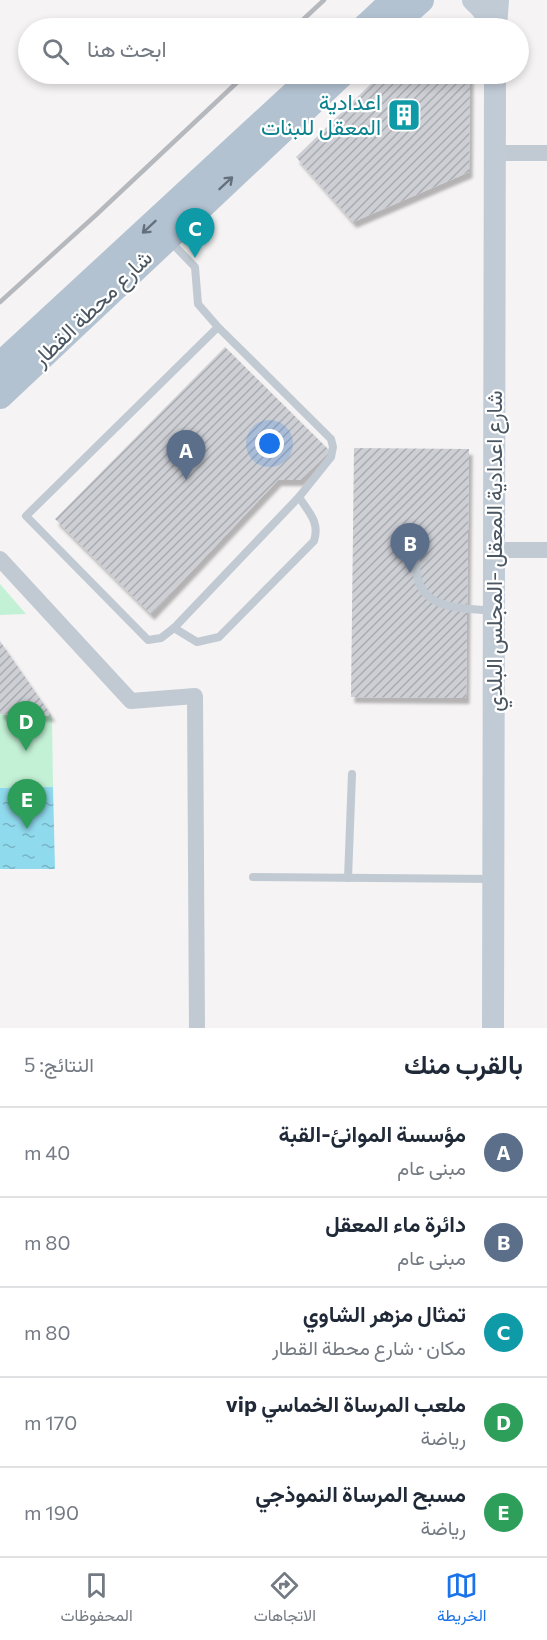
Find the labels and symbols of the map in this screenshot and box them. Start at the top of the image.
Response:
place label: اعدادية المعقل للبنات [261,88,381,140]
building icon: اعدادية المعقل للبنات [386,97,422,133]
one-way arrow [218,175,233,190]
pin: C [176,208,214,258]
one-way arrow [142,220,157,234]
street label: شارع محطة القطار [25,244,159,374]
street label: شارع اعدادية المعقل -المجلس البلدي [480,390,513,712]
your location [255,429,284,458]
pin: A [166,430,206,480]
pin: B [390,524,430,573]
pin: D [6,702,46,751]
pin: E [8,780,46,829]

